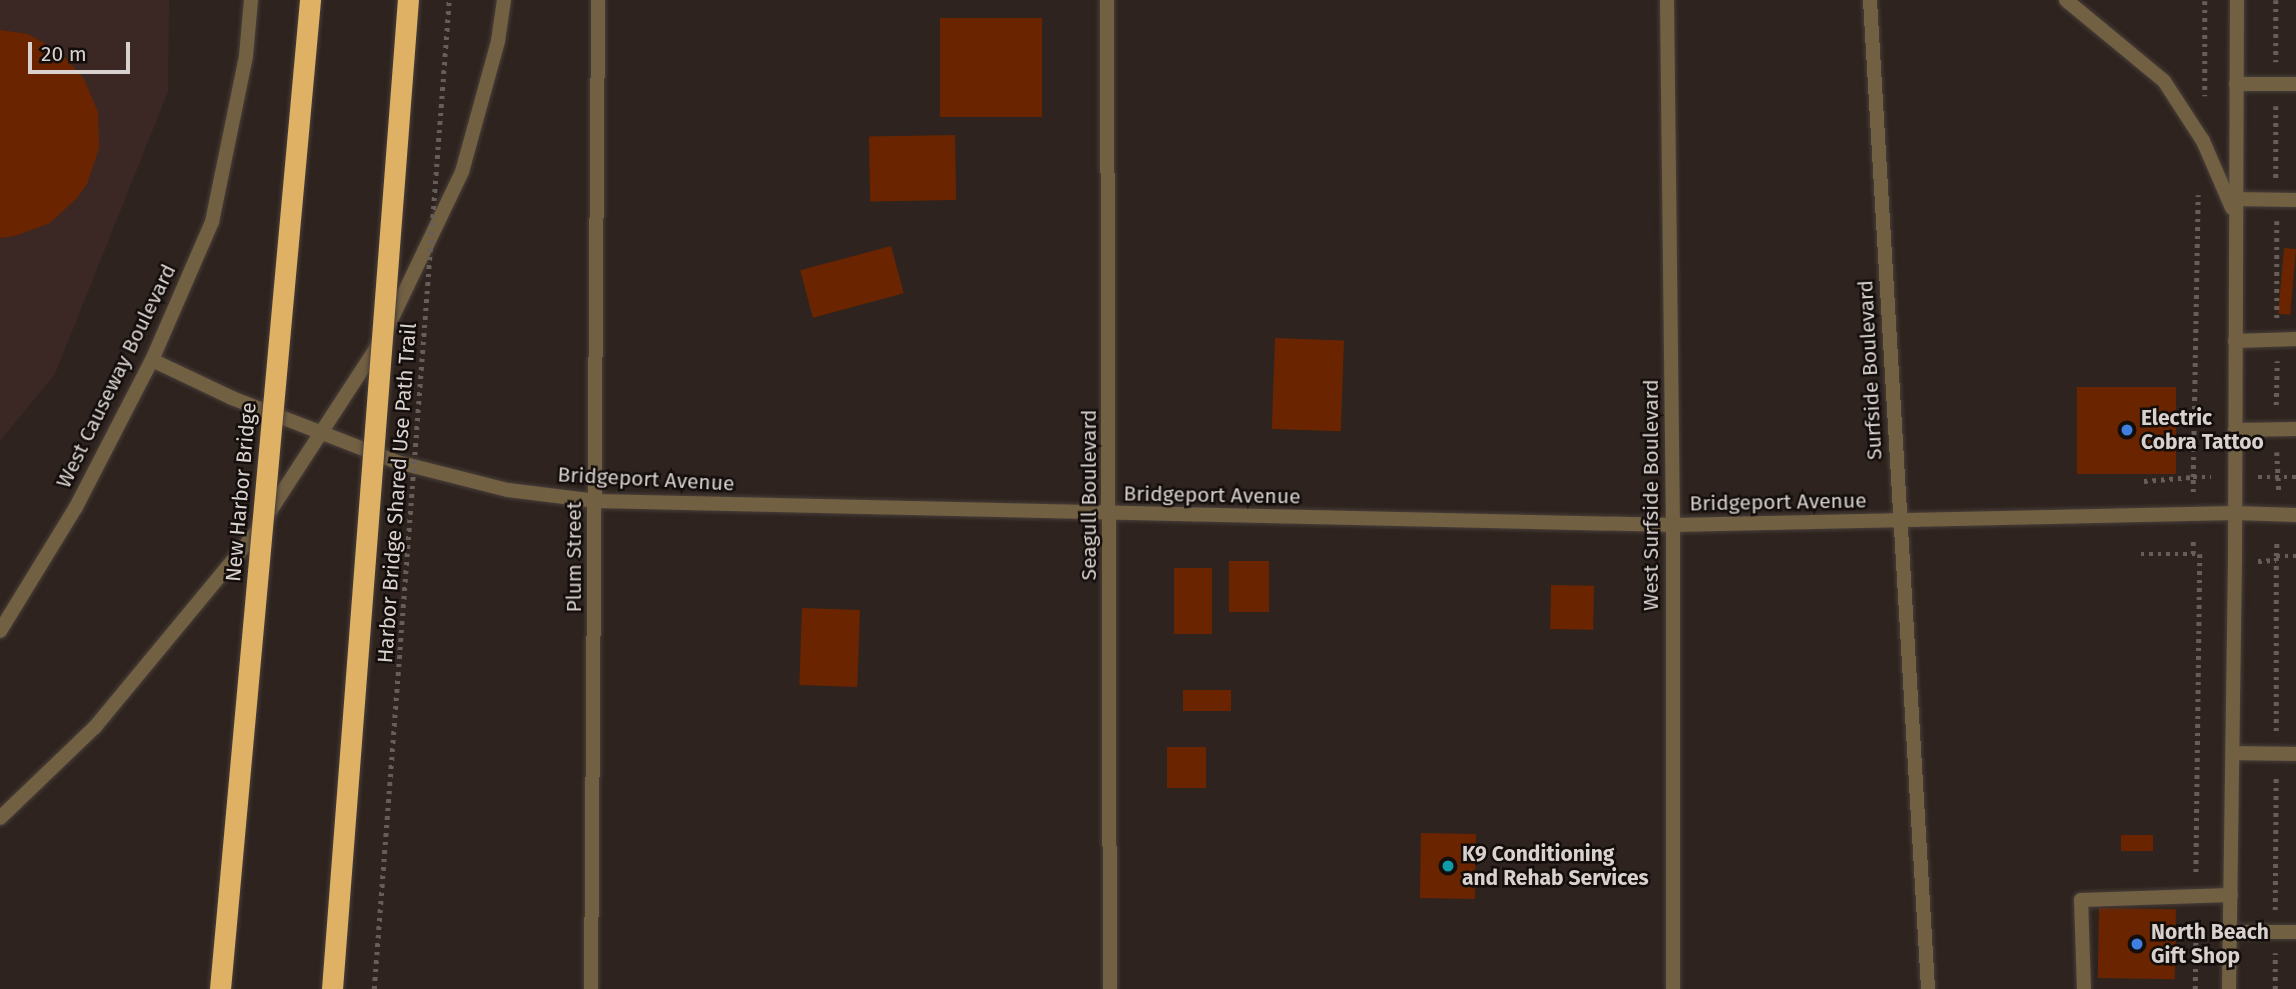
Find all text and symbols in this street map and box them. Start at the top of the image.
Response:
scale bar [32,28,133,72]
text: 20 m [41,41,87,67]
street label: West Causeway Boulevard [51,260,181,492]
street label: Surfside Boulevard [1853,279,1887,461]
street label: Harbor Bridge Shared Use Path Trail [373,322,421,664]
street label: West Surfside Boulevard [1638,379,1664,611]
street label: New Harbor Bridge [221,401,261,583]
place label: Electric Cobra Tattoo [2141,405,2264,455]
street label: Seagull Boulevard [1076,410,1102,580]
marker: Electric Cobra Tattoo [2119,422,2135,438]
street label: Bridgeport Avenue [557,462,735,496]
street label: Bridgeport Avenue [1123,481,1301,509]
street label: Bridgeport Avenue [1689,488,1867,516]
street label: Plum Street [561,502,587,612]
place label: K9 Conditioning and Rehab Services [1462,841,1649,891]
marker: K9 Conditioning and Rehab Services [1440,858,1456,874]
place label: North Beach Gift Shop [2151,919,2269,969]
marker: North Beach Gift Shop [2129,936,2145,952]

